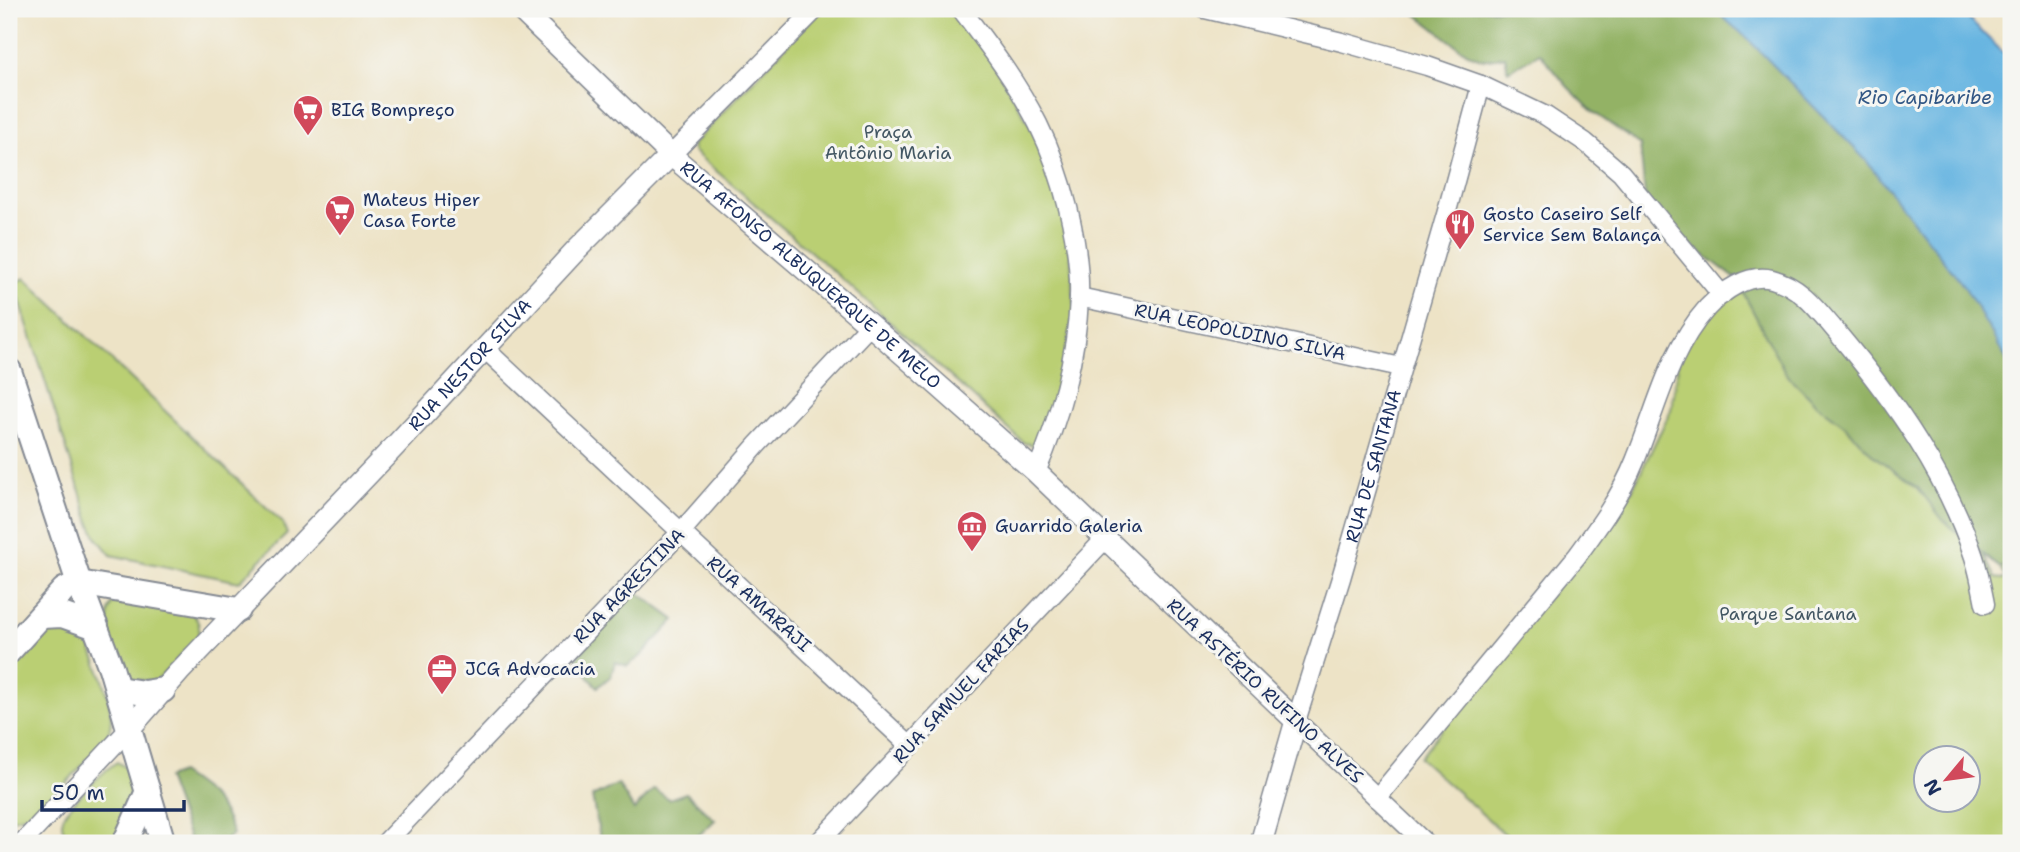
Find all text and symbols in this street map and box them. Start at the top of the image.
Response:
water label: Rio Capibaribe [1858,85,1992,110]
supermarket icon: BIG Bompreço [291,93,325,137]
place label: BIG Bompreço [331,98,455,122]
park label: Praça Antônio Maria [825,120,951,165]
street label: RUA AFONSO ALBUQUERQUE DE MELO [675,156,946,394]
place label: Mateus Hiper Casa Forte [363,188,480,233]
supermarket icon: Mateus Hiper Casa Forte [323,193,357,237]
place label: Gosto Caseiro Self Service Sem Balança [1483,202,1661,247]
restaurant icon: Gosto Caseiro Self Service Sem Balança [1443,207,1477,251]
street label: RUA NESTOR SILVA [403,294,537,436]
street label: RUA LEOPOLDINO SILVA [1132,298,1348,366]
street label: RUA DE SANTANA [1340,387,1407,545]
museum icon: Guarrido Galeria [955,509,989,553]
place label: Guarrido Galeria [995,514,1143,538]
street label: RUA AGRESTINA [568,523,690,649]
street label: RUA AMARAJI [702,551,816,657]
street label: RUA ASTÉRIO RUFINO ALVES [1162,593,1368,789]
park label: Parque Santana [1719,602,1857,626]
street label: RUA SAMUEL FARIAS [888,614,1034,768]
office icon: JCG Advocacia [425,652,459,696]
place label: JCG Advocacia [465,657,595,681]
north arrow [1912,744,1982,814]
scale bar [42,768,184,812]
text: N [1918,774,1947,800]
text: 50 m [52,779,105,807]

